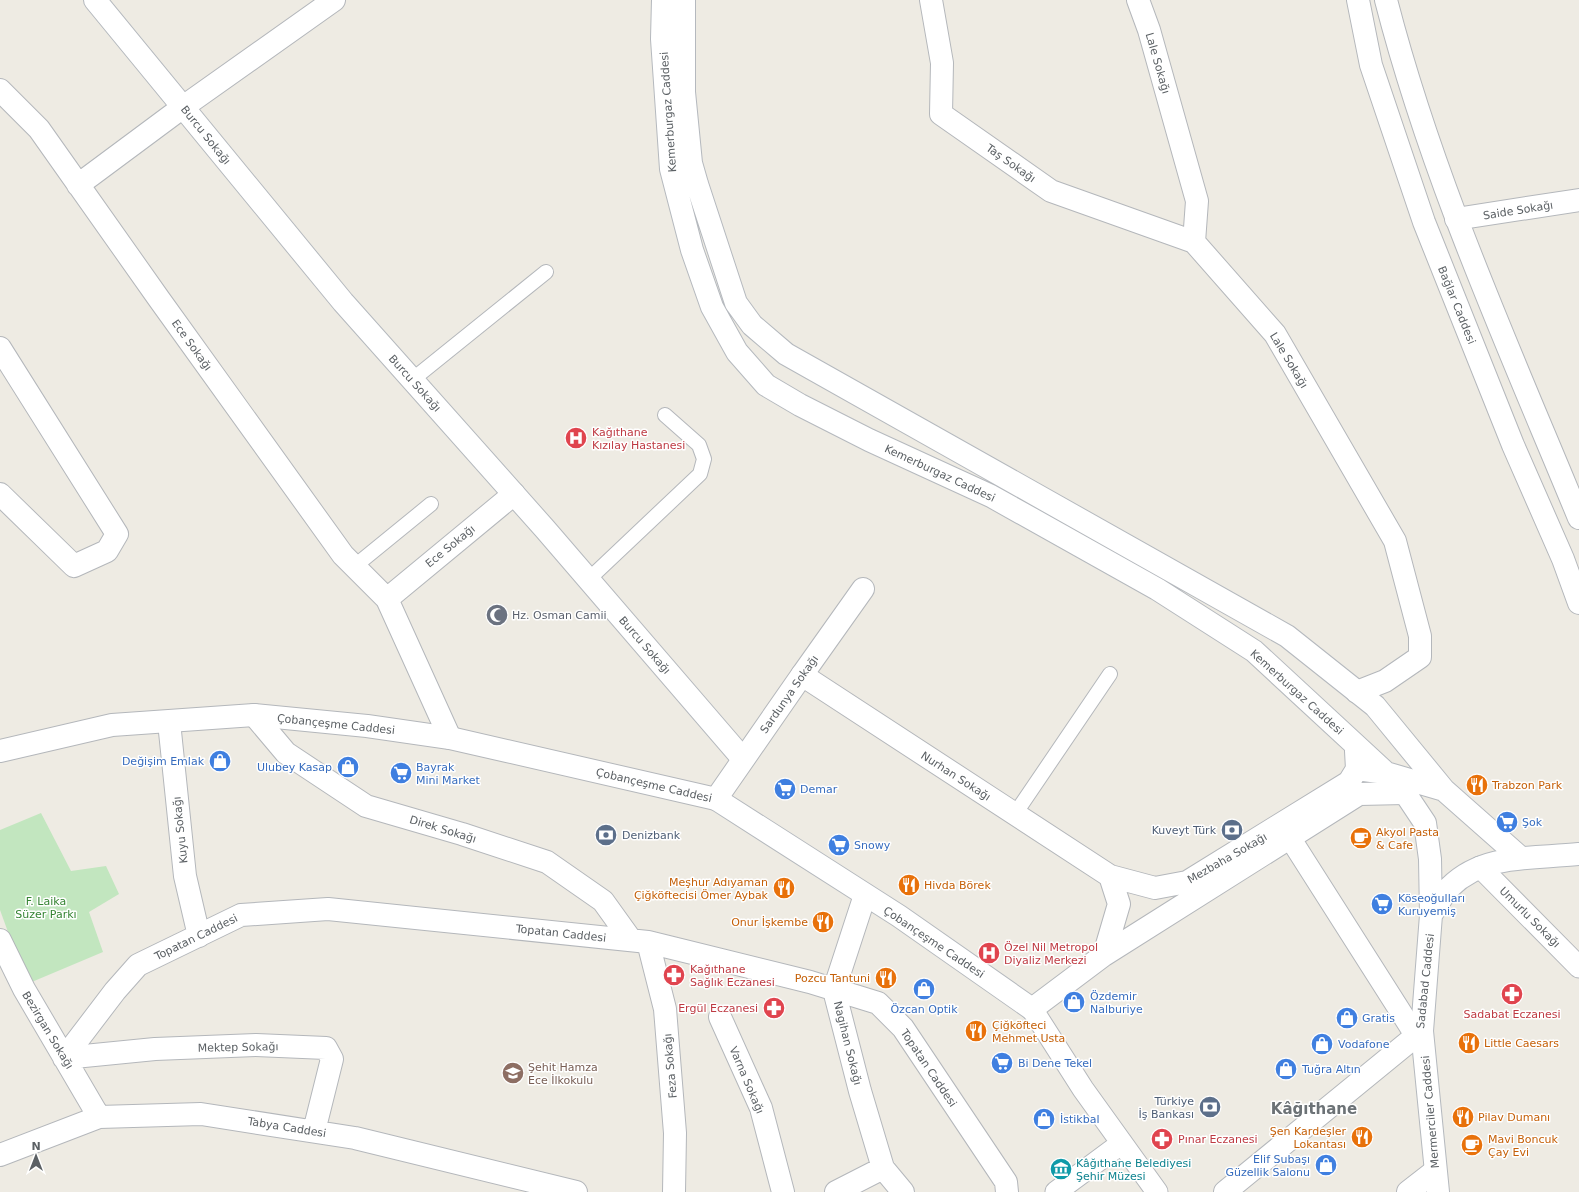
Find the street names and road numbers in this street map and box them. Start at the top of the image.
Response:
street label: Lale Sokağı [1143,31,1172,95]
street label: Kemerburgaz Caddesi [658,51,679,173]
street label: Burcu Sokağı [178,103,233,167]
street label: Taş Sokağı [983,141,1038,185]
street label: Saide Sokağı [1482,199,1554,222]
street label: Bağlar Caddesi [1435,264,1478,346]
street label: Ece Sokağı [169,317,214,373]
street label: Lale Sokağı [1267,330,1310,391]
street label: Burcu Sokağı [386,352,444,414]
street label: Kemerburgaz Caddesi [882,442,997,505]
street label: Ece Sokağı [423,522,478,570]
street label: Burcu Sokağı [616,614,673,677]
street label: Kemerburgaz Caddesi [1247,647,1346,738]
street label: Sardunya Sokağı [758,653,821,736]
street label: Çobançeşme Caddesi [276,712,396,737]
street label: Nurhan Sokağı [918,749,993,804]
street label: Çobançeşme Caddesi [595,766,713,805]
street label: Kuyu Sokağı [171,796,190,864]
street label: Direk Sokağı [408,813,478,846]
street label: Mezbaha Sokağı [1185,830,1269,886]
street label: Umurlu Sokağı [1497,884,1563,950]
street label: Çobançeşme Caddesi [881,904,987,981]
street label: Topatan Caddesi [152,912,240,964]
street label: Topatan Caddesi [514,922,607,945]
street label: Sadabad Caddesi [1414,933,1437,1029]
street label: Bezirgan Sokağı [19,989,76,1071]
street label: Nagihan Sokağı [831,1000,864,1086]
street label: Topatan Caddesi [897,1026,959,1110]
street label: Feza Sokağı [661,1033,680,1099]
street label: Mektep Sokağı [197,1040,279,1055]
street label: Varna Sokağı [727,1045,767,1116]
street label: Mermerciler Caddesi [1419,1055,1442,1169]
street label: Tabya Caddesi [246,1115,327,1140]

